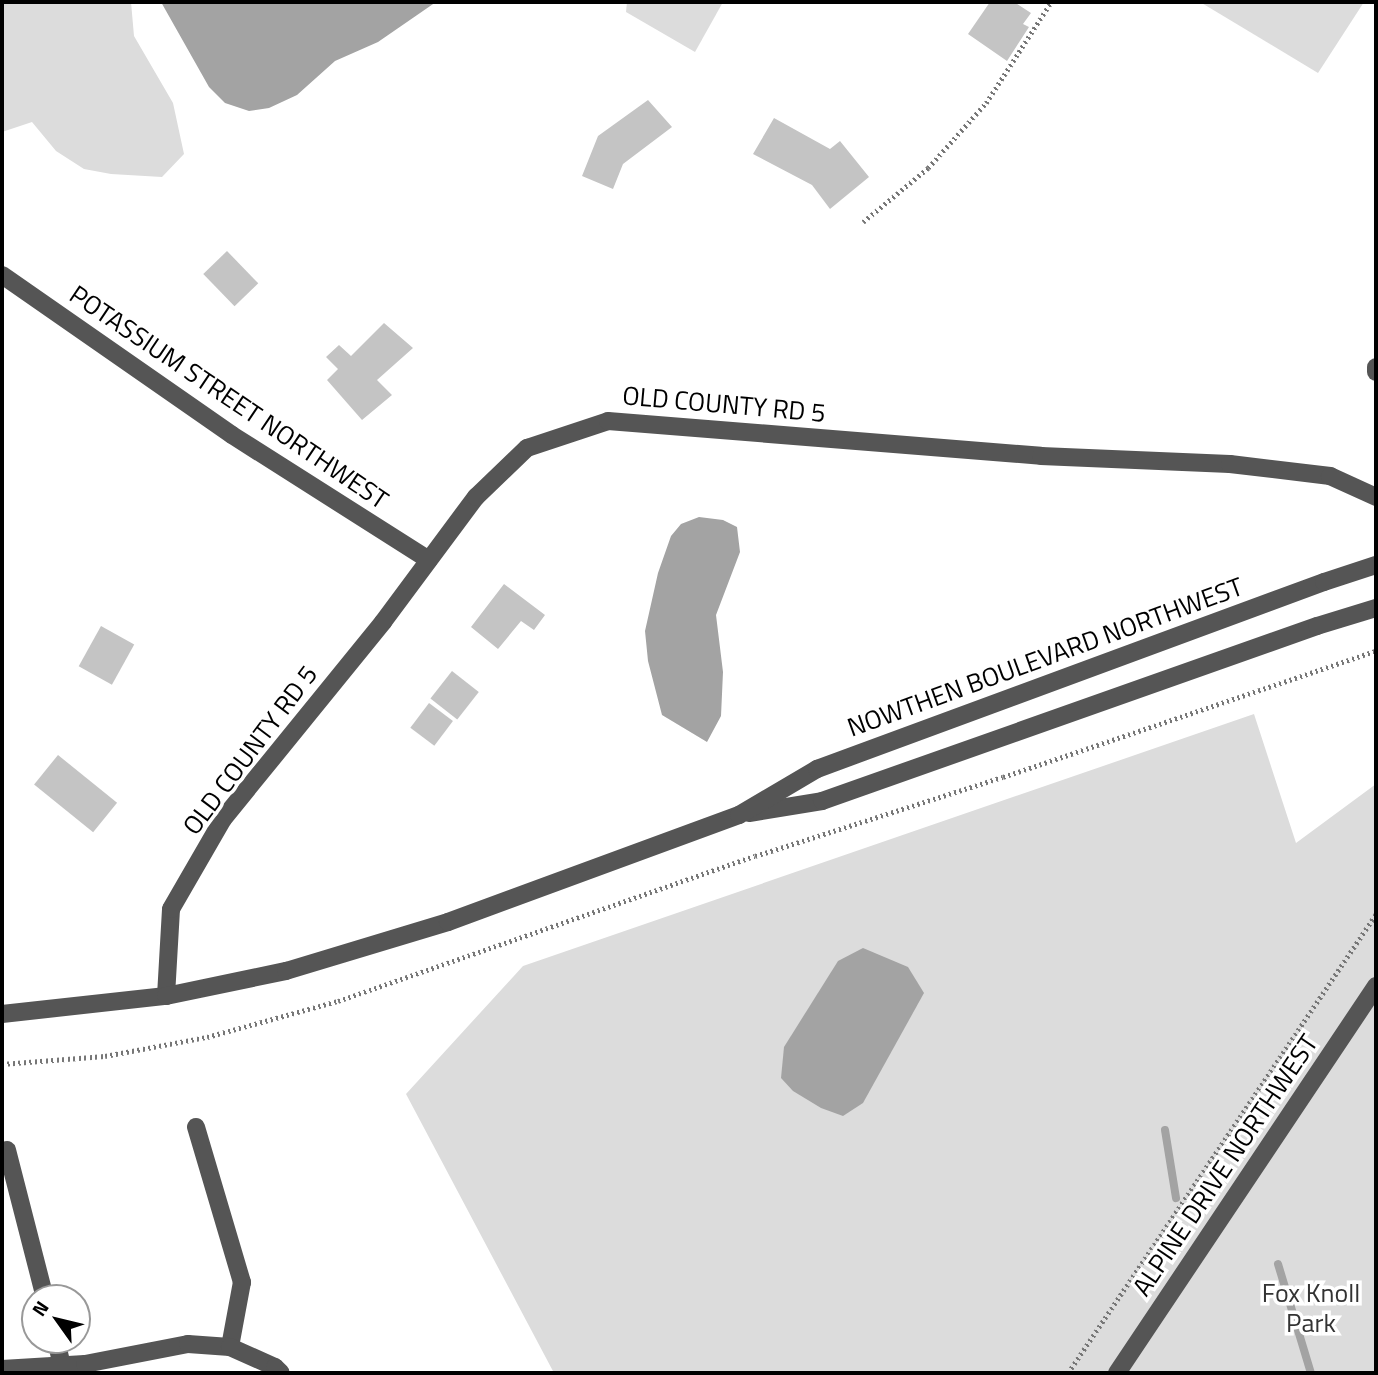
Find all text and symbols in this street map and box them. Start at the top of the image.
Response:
street label: POTASSIUM STREET NORTHWEST [64,279,394,515]
street label: OLD COUNTY RD 5 [621,380,827,428]
street label: NOWTHEN BOULEVARD NORTHWEST [843,571,1247,743]
street label: OLD COUNTY RD 5 [176,659,324,841]
street label: ALPINE DRIVE NORTHWEST [1126,1028,1324,1302]
park label: Fox Knoll Park [1262,1277,1360,1338]
north arrow [21,1284,91,1354]
text: N [24,1295,56,1322]

